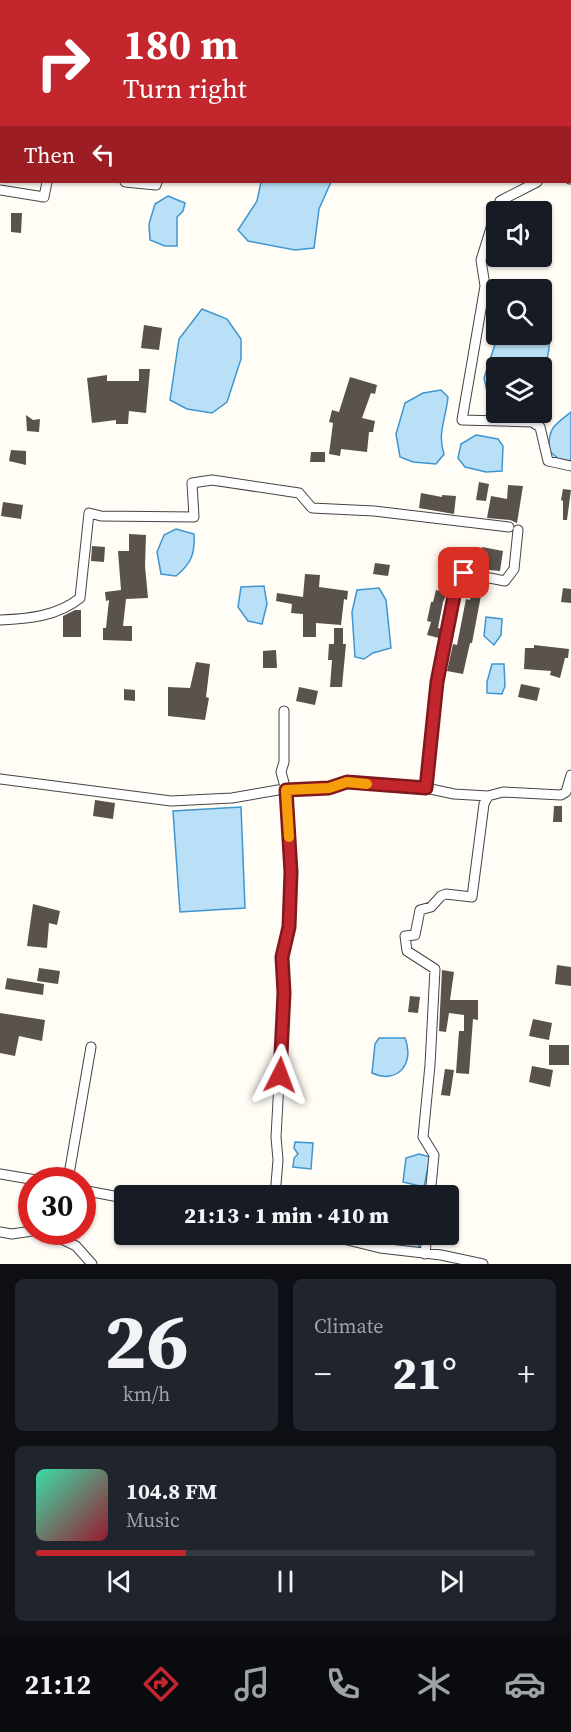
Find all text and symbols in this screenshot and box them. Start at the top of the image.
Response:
text: 180 m [123,15,238,73]
icon: right [24,24,102,102]
text: Turn right [123,70,247,107]
icon: left [87,138,120,171]
text: Then [24,140,75,170]
map controls [486,201,552,423]
button: sound [486,201,552,267]
button: search [486,279,552,345]
button: layers [486,357,552,423]
pin [438,547,489,598]
icon: arrive [447,556,480,589]
position arrow [248,1043,312,1107]
speed limit sign: 30 [18,1167,96,1245]
text: 21:13 · 1 min · 410 m [184,1200,389,1230]
text: 26 [104,1287,189,1394]
text: Climate [314,1312,383,1340]
text: 21° [392,1342,457,1404]
text: − [314,1351,332,1396]
text: + [517,1351,535,1396]
text: km/h [123,1380,170,1408]
text: 104.8 FM [126,1476,217,1506]
text: Music [126,1506,180,1534]
icon: previous [103,1565,136,1598]
icon: pause [269,1565,302,1598]
icon: next [435,1565,468,1598]
icon: directions [140,1663,182,1705]
icon: music [231,1663,273,1705]
icon: phone [322,1663,364,1705]
icon: climate [413,1663,455,1705]
icon: car [504,1663,546,1705]
text: 21:12 [25,1666,91,1703]

